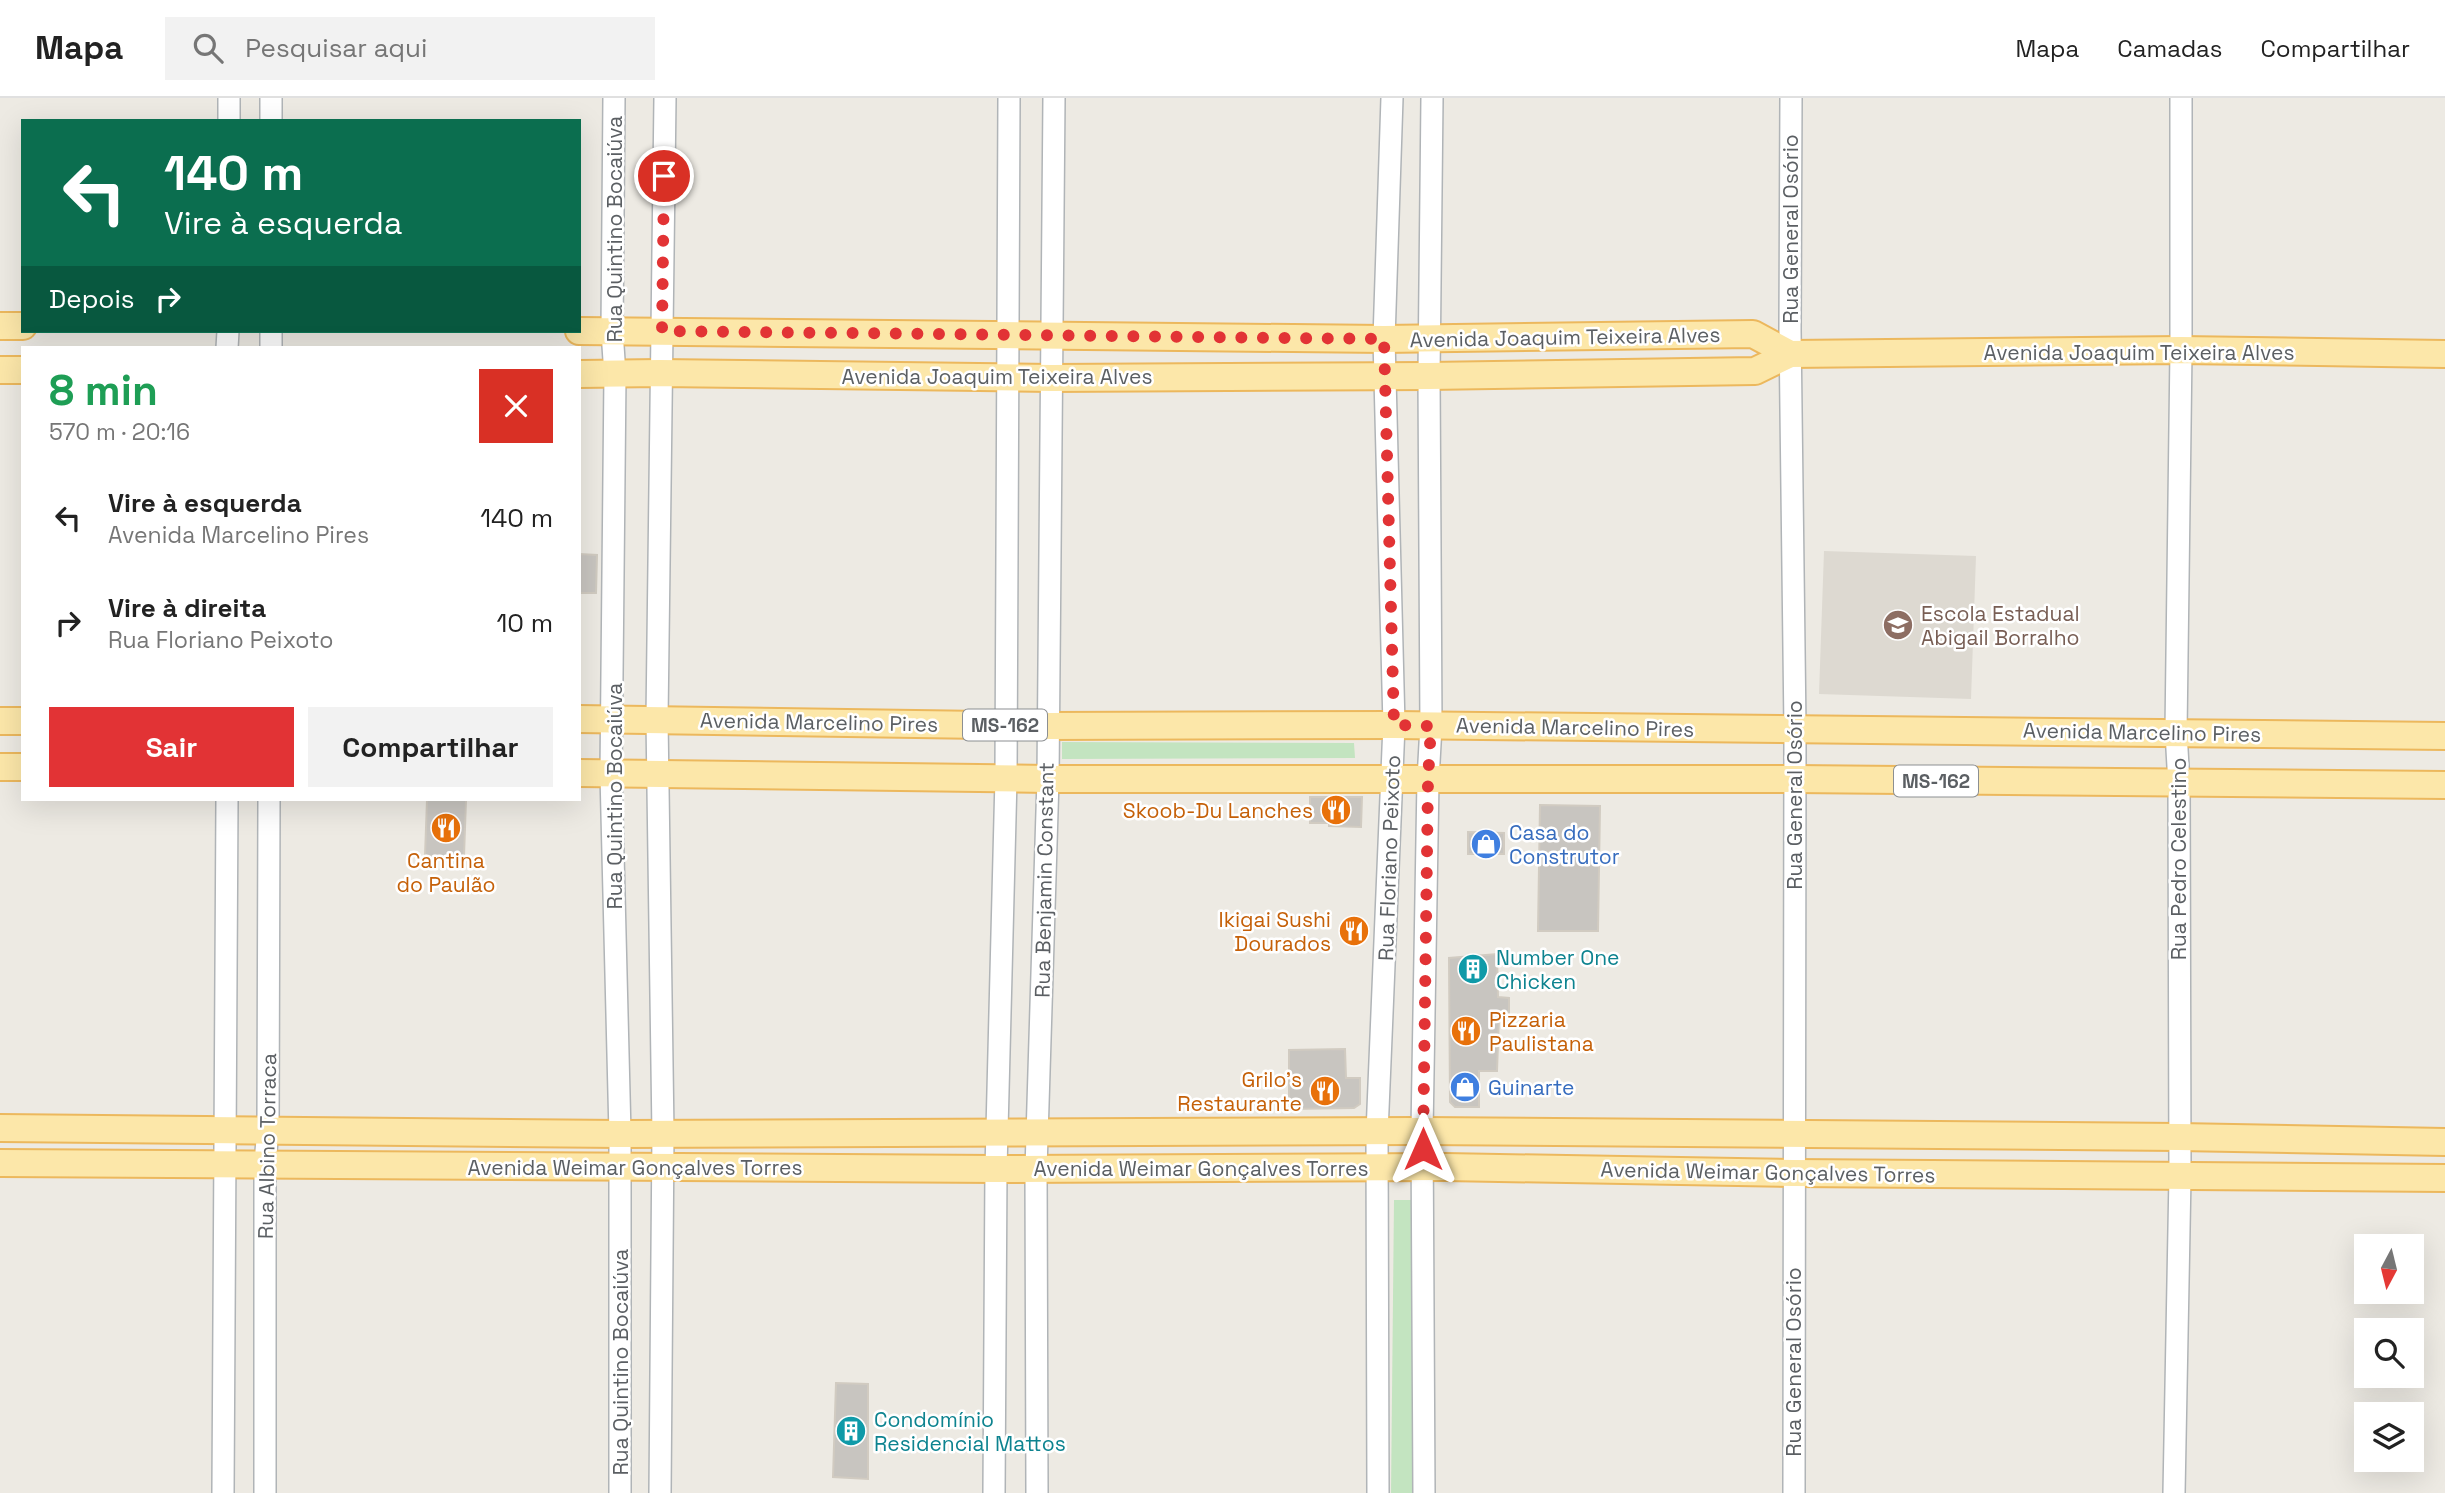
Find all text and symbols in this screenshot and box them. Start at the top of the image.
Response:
search box [165,17,655,80]
text: Mapa [35,27,123,69]
icon: search [189,29,227,67]
text: Pesquisar aqui [245,31,427,65]
text: Mapa [2015,33,2079,64]
text: Camadas [2117,33,2222,64]
text: Compartilhar [2260,33,2410,64]
street label: Rua Quintino Bocaiúva [601,116,628,342]
street label: Rua General Osório [1777,134,1804,324]
text: 140 m [164,142,303,204]
pin [634,146,694,206]
icon: left [49,147,140,238]
icon: arrive [645,157,683,195]
text: Vire à esquerda [164,203,402,243]
icon: right [149,280,187,318]
text: Depois [49,282,135,316]
street label: Avenida Joaquim Teixeira Alves [1409,321,1721,353]
street label: Avenida Joaquim Teixeira Alves [1984,339,2295,366]
street label: Avenida Joaquim Teixeira Alves [842,363,1153,390]
text: 8 min [49,364,158,417]
button: close [479,369,553,443]
text: 570 m · 20:16 [49,417,190,447]
text: Vire à esquerda [108,486,302,520]
icon: left [49,499,87,537]
text: 140 m [480,501,553,535]
text: Avenida Marcelino Pires [108,520,369,550]
text: Vire à direita [108,591,266,625]
place label: Escola Estadual Abigail Borralho [1921,600,2080,651]
icon: right [49,604,87,642]
text: 10 m [496,606,553,640]
school or university icon: Escola Estadual Abigail Borralho [1881,608,1915,642]
text: Rua Floriano Peixoto [108,625,333,655]
street label: Rua Quintino Bocaiúva [601,683,628,909]
street label: Rua General Osório [1781,700,1808,890]
street label: Avenida Marcelino Pires [700,706,938,738]
button: Sair [49,707,294,787]
button: Compartilhar [308,707,553,787]
road number: MS-162 [963,710,1047,740]
street label: Avenida Marcelino Pires [1456,711,1694,743]
street label: Avenida Marcelino Pires [2023,716,2261,748]
street label: Rua Floriano Peixoto [1372,755,1406,961]
street label: Rua Pedro Celestino [2165,758,2192,960]
street label: Rua Benjamin Constant [1028,762,1060,998]
road number: MS-162 [1894,766,1978,796]
restaurant icon: Skoob-Du Lanches [1319,793,1353,827]
place label: Skoob-Du Lanches [1123,797,1313,824]
restaurant icon: Cantina do Paulão [429,811,463,845]
place label: Casa do Construtor [1509,819,1620,870]
shop icon: Casa do Construtor [1469,827,1503,861]
place label: Cantina do Paulão [397,847,495,898]
place label: Ikigai Sushi Dourados [1219,906,1331,957]
restaurant icon: Ikigai Sushi Dourados [1337,914,1371,948]
place label: Number One Chicken [1496,944,1619,995]
building icon: Number One Chicken [1456,952,1490,986]
place label: Pizzaria Paulistana [1489,1006,1594,1057]
restaurant icon: Pizzaria Paulistana [1449,1014,1483,1048]
street label: Rua Albino Torraca [252,1053,282,1239]
place label: Grilo's Restaurante [1177,1066,1302,1117]
shop icon: Guinarte [1448,1070,1482,1104]
restaurant icon: Grilo's Restaurante [1308,1074,1342,1108]
place label: Guinarte [1488,1074,1574,1101]
position arrow [1386,1112,1460,1186]
street label: Avenida Weimar Gonçalves Torres [467,1154,803,1181]
street label: Avenida Weimar Gonçalves Torres [1033,1155,1369,1182]
street label: Avenida Weimar Gonçalves Torres [1600,1156,1936,1188]
north arrow [2354,1234,2424,1304]
map controls [2354,1234,2424,1472]
street label: Rua Quintino Bocaiúva [607,1249,634,1475]
street label: Rua General Osório [1780,1267,1807,1457]
button: search [2354,1318,2424,1388]
button: layers [2354,1402,2424,1472]
place label: Condomínio Residencial Mattos [874,1406,1066,1457]
building icon: Condomínio Residencial Mattos [834,1414,868,1448]

